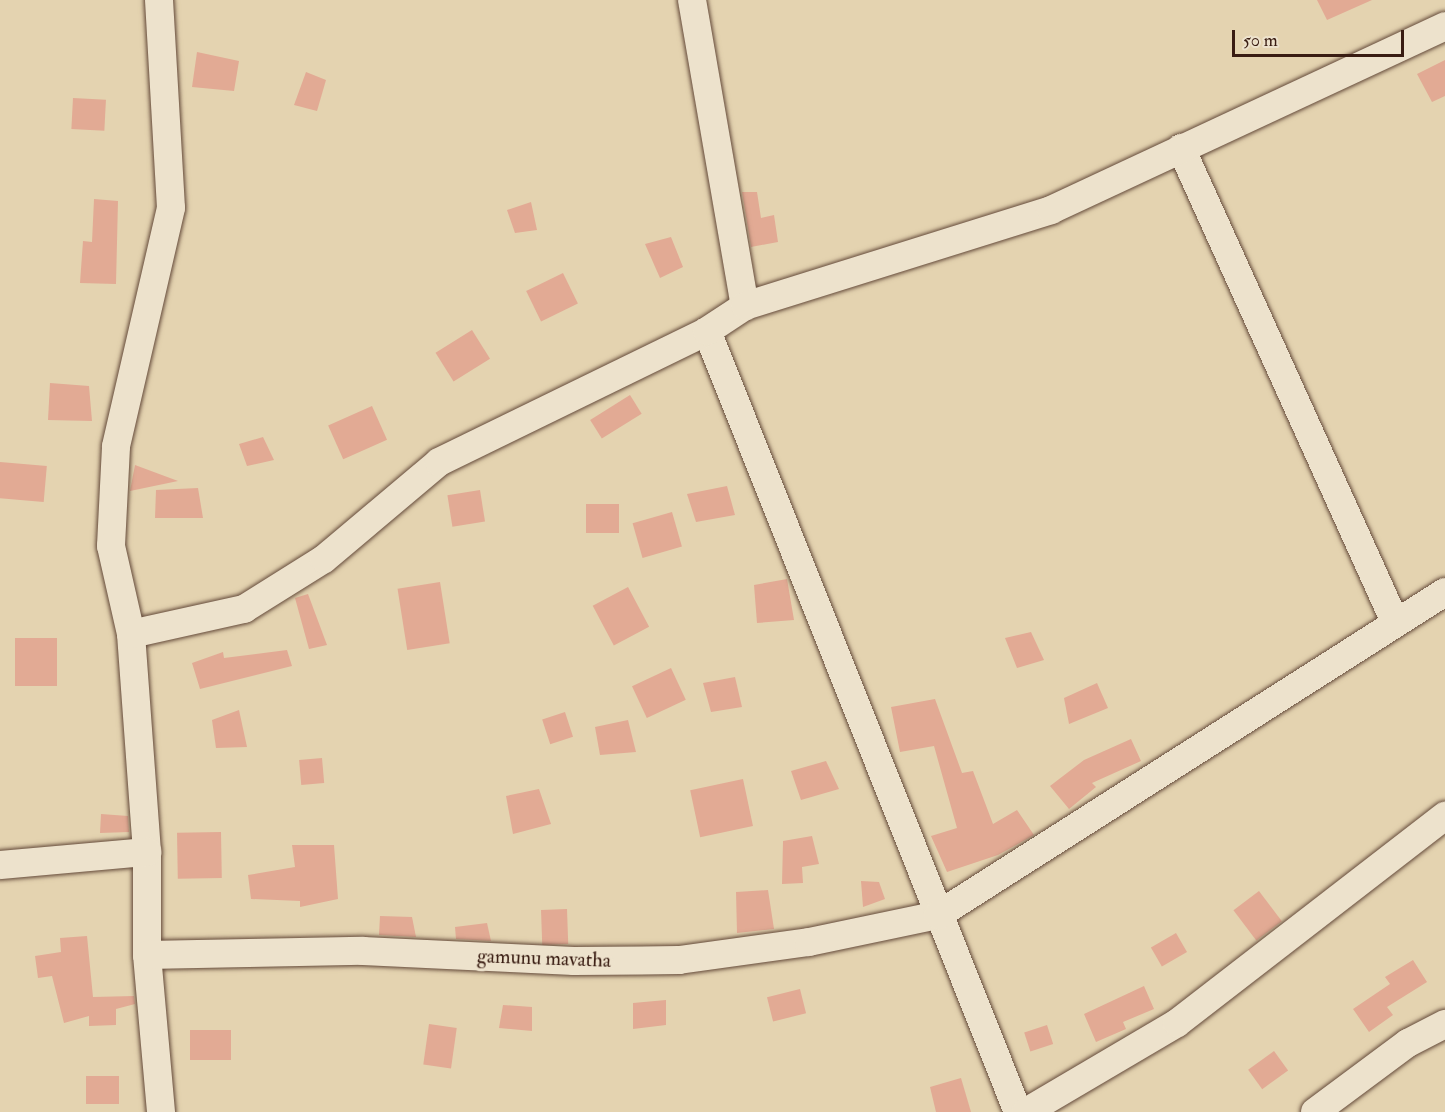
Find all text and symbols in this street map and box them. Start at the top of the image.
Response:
scale bar [1235,18,1408,56]
text: 50 m [1243,29,1278,52]
street label: gamunu mavatha [477,944,611,972]

